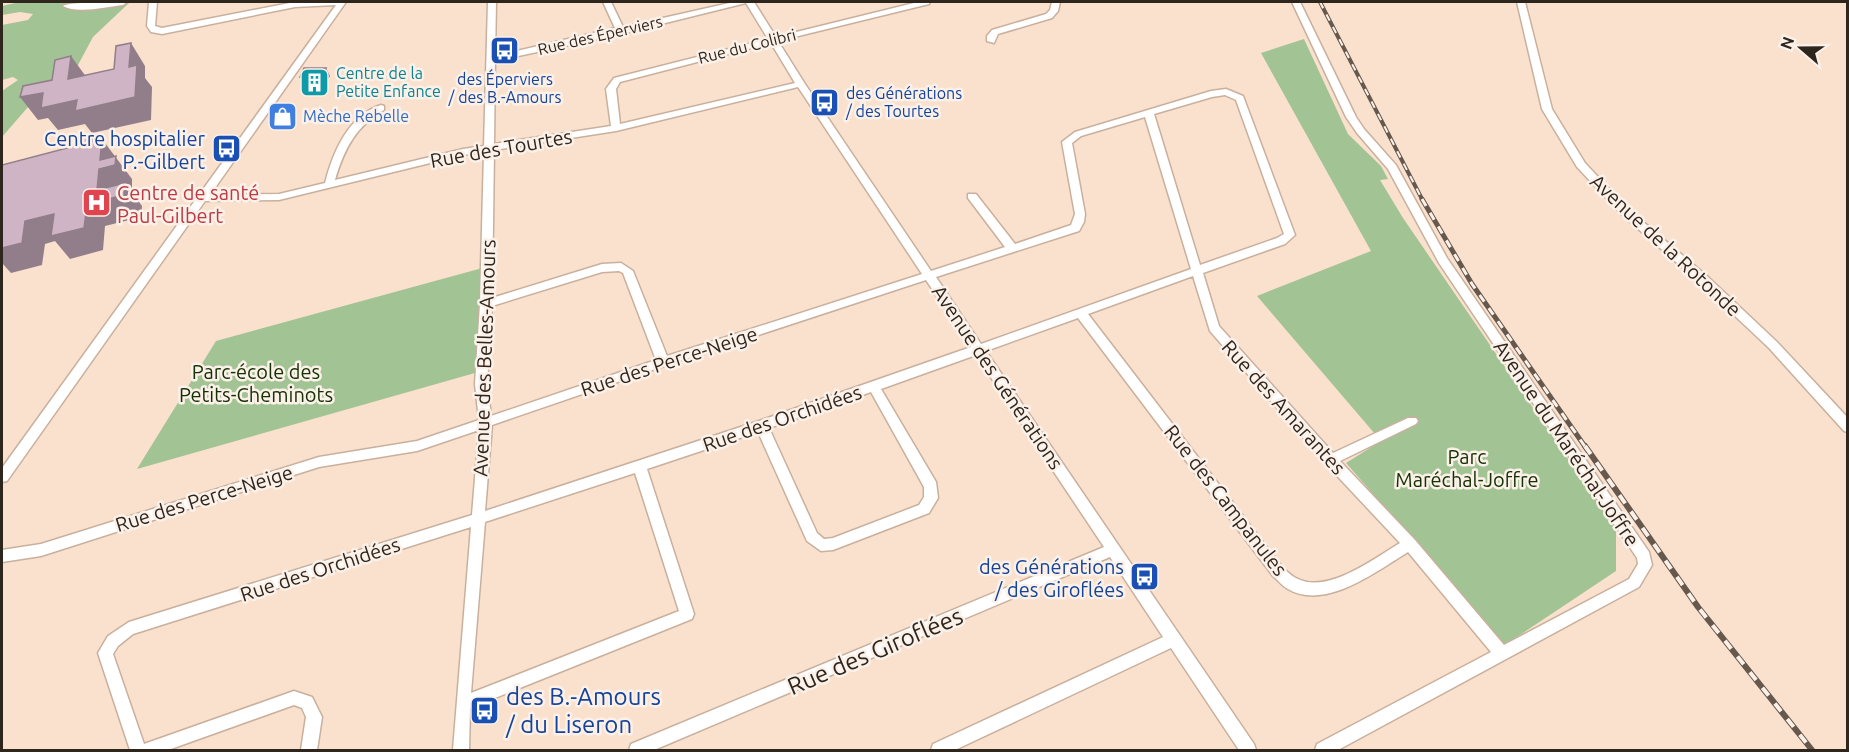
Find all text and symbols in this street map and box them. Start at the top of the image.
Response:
street label: Rue des Éperviers [535,10,664,58]
north arrow [1771,18,1831,78]
street label: Rue du Colibri [696,25,798,67]
text: N [1776,34,1797,52]
bus stop icon: des Éperviers / des B.-Amours [489,35,521,67]
place label: Centre de la Petite Enfance [336,64,441,100]
building icon: Centre de la Petite Enfance [299,66,331,98]
place label: des Éperviers / des B.-Amours [448,68,561,106]
place label: des Générations / des Tourtes [845,84,962,120]
bus stop icon: des Générations / des Tourtes [809,86,841,118]
shop icon: Mèche Rebelle [266,100,298,132]
place label: Mèche Rebelle [303,107,409,125]
street label: Rue des Tourtes [428,124,574,172]
place label: Centre hospitalier P.-Gilbert [44,127,205,173]
bus stop icon: Centre hospitalier P.-Gilbert [210,133,242,165]
street label: Avenue de la Rotonde [1586,169,1746,321]
place label: Centre de santé Paul-Gilbert [117,181,259,227]
hospital icon: Centre de santé Paul-Gilbert [80,187,112,219]
street label: Avenue des Belles-Amours [468,239,500,477]
street label: Avenue des Générations [928,281,1068,473]
street label: Rue des Perce-Neige [578,322,760,400]
street label: Rue des Amarantes [1218,335,1350,479]
street label: Avenue du Maréchal-Joffre [1490,336,1644,550]
park label: Parc-école des Petits-Cheminots [179,360,333,406]
street label: Rue des Orchidées [699,380,865,456]
street label: Rue des Campanules [1160,420,1292,580]
park label: Parc Maréchal-Joffre [1395,445,1539,491]
street label: Rue des Perce-Neige [112,460,296,536]
street label: Rue des Orchidées [237,532,403,606]
place label: des Générations / des Giroflées [979,555,1124,601]
bus stop icon: des Générations / des Giroflées [1129,561,1161,593]
street label: Rue des Giroflées [783,602,967,700]
place label: des B.-Amours / du Liseron [505,683,661,738]
bus stop icon: des B.-Amours / du Liseron [469,694,501,726]

